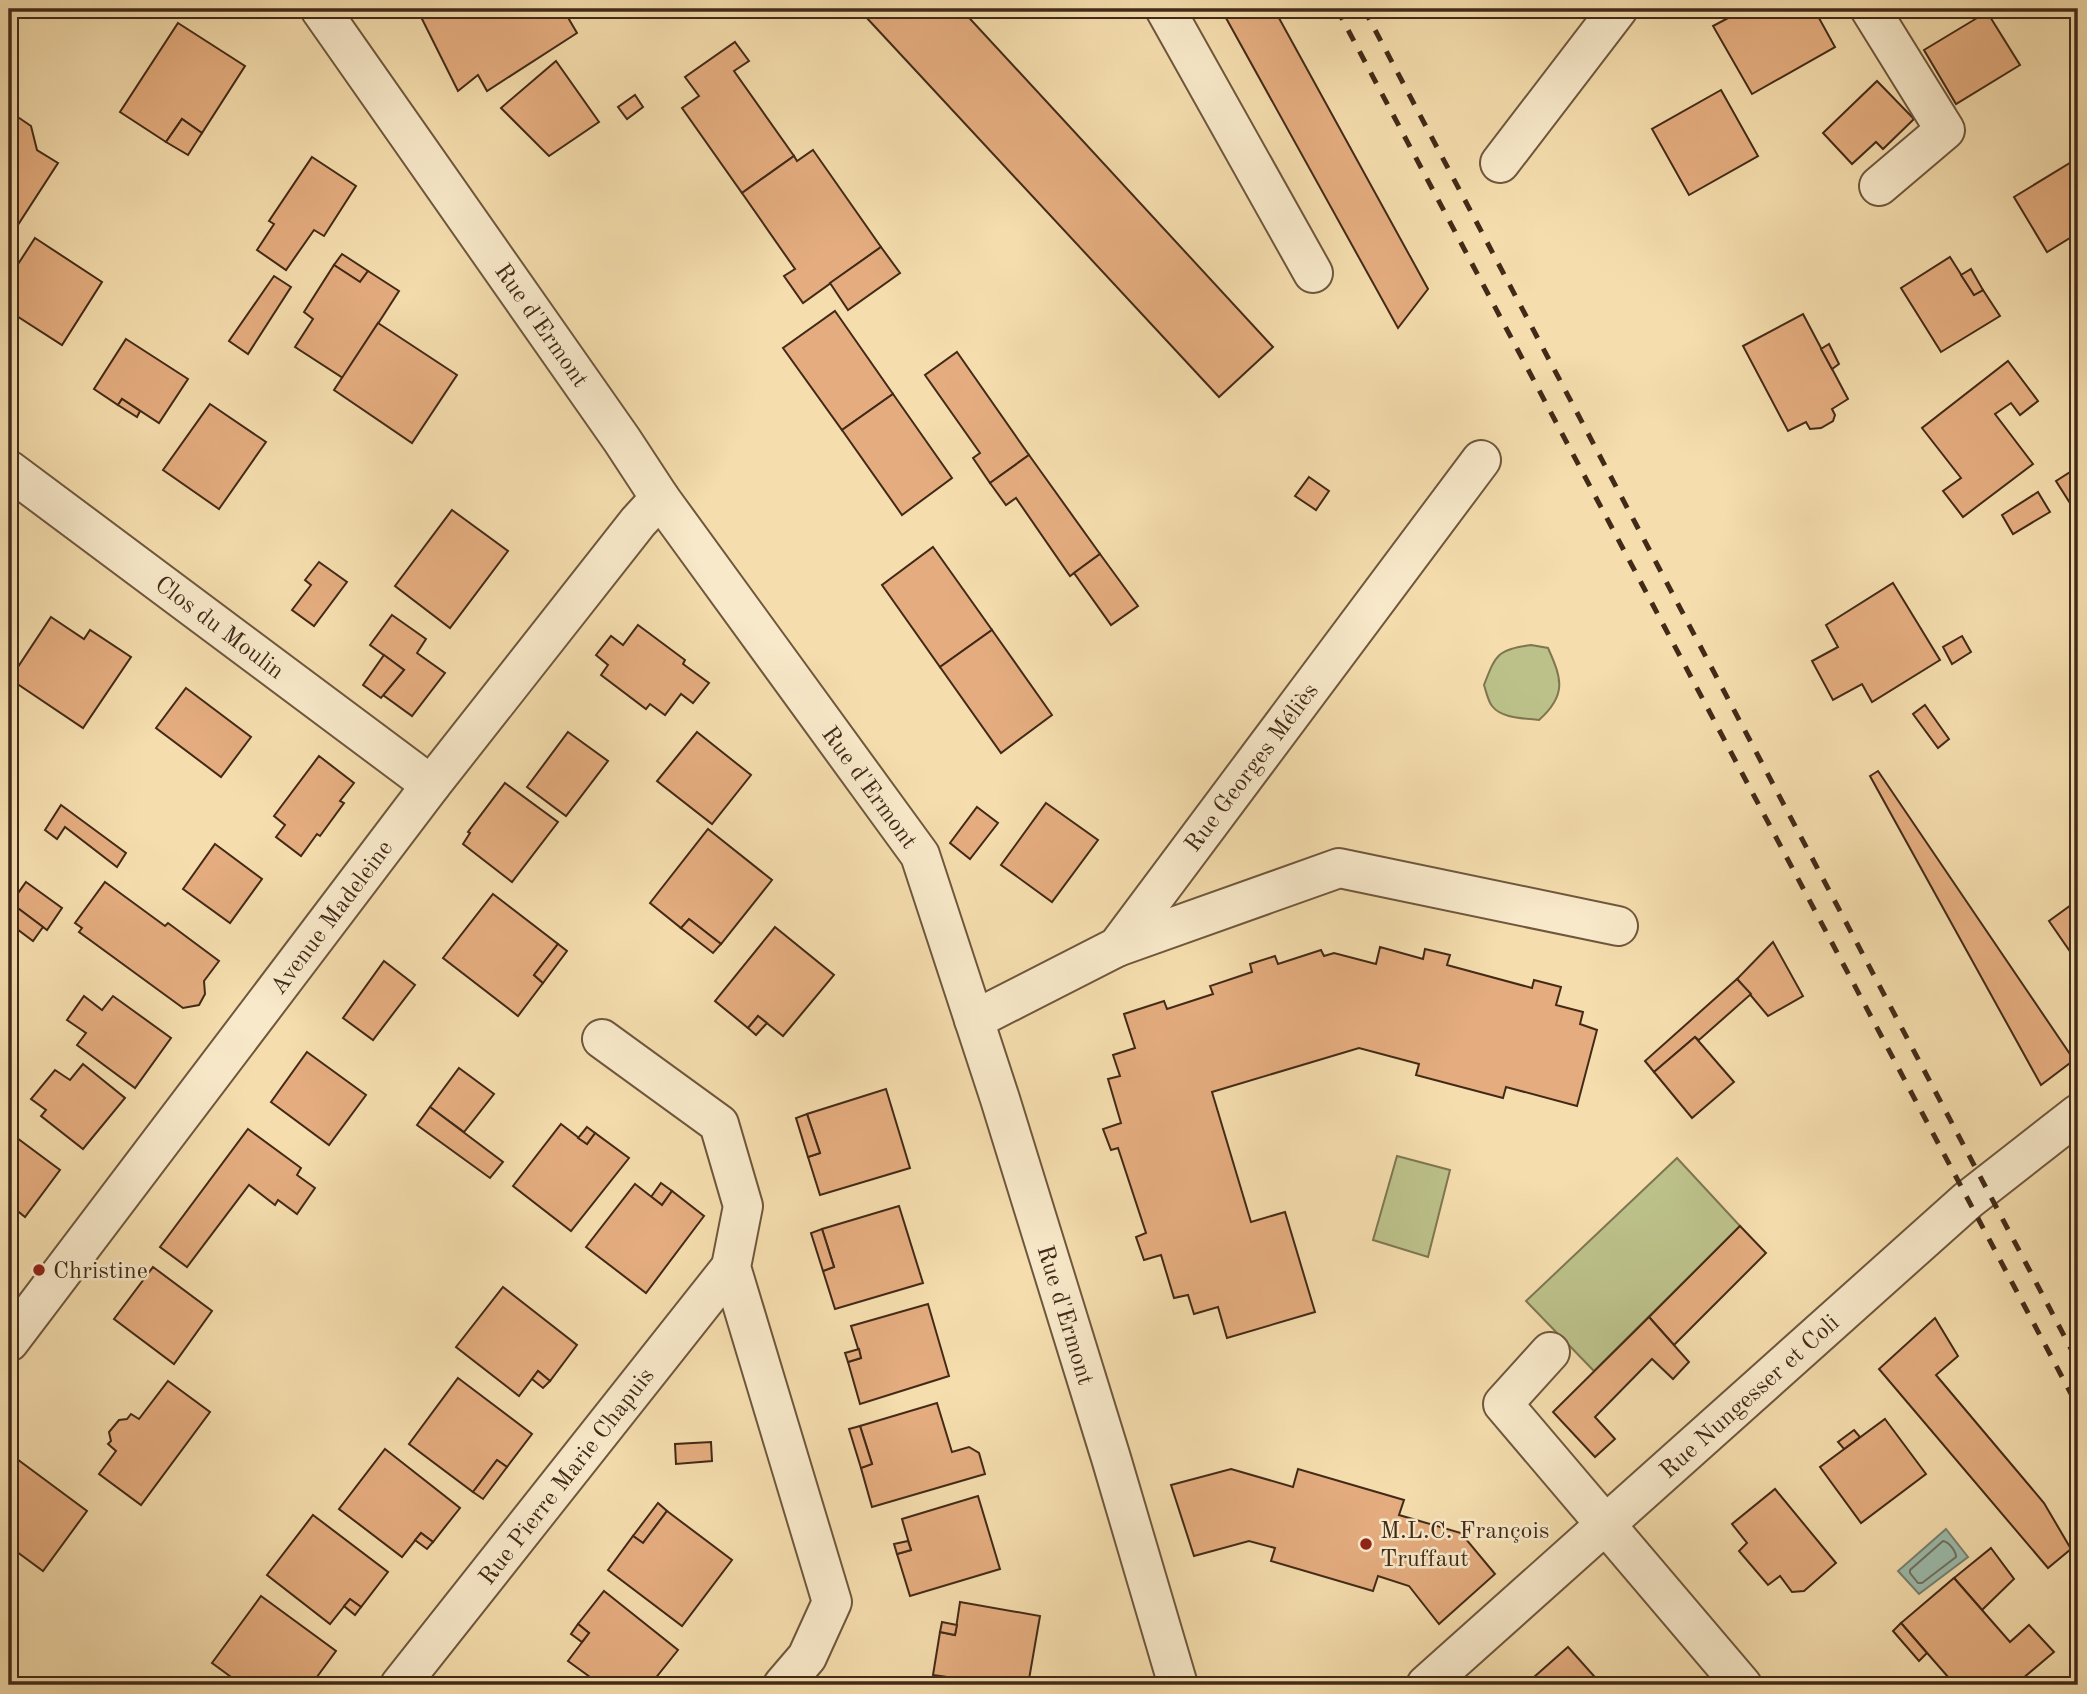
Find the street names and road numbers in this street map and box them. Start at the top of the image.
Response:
street label: Rue d'Ermont [489,260,592,392]
street label: Clos du Moulin [150,573,288,685]
street label: Rue Georges Méliès [1181,679,1324,857]
street label: Rue d'Ermont [816,723,921,854]
street label: Avenue Madeleine [267,837,398,1000]
street label: Rue d'Ermont [1031,1243,1097,1388]
street label: Rue Nungesser et Coli [1656,1311,1844,1484]
street label: Rue Pierre Marie Chapuis [476,1364,660,1590]

